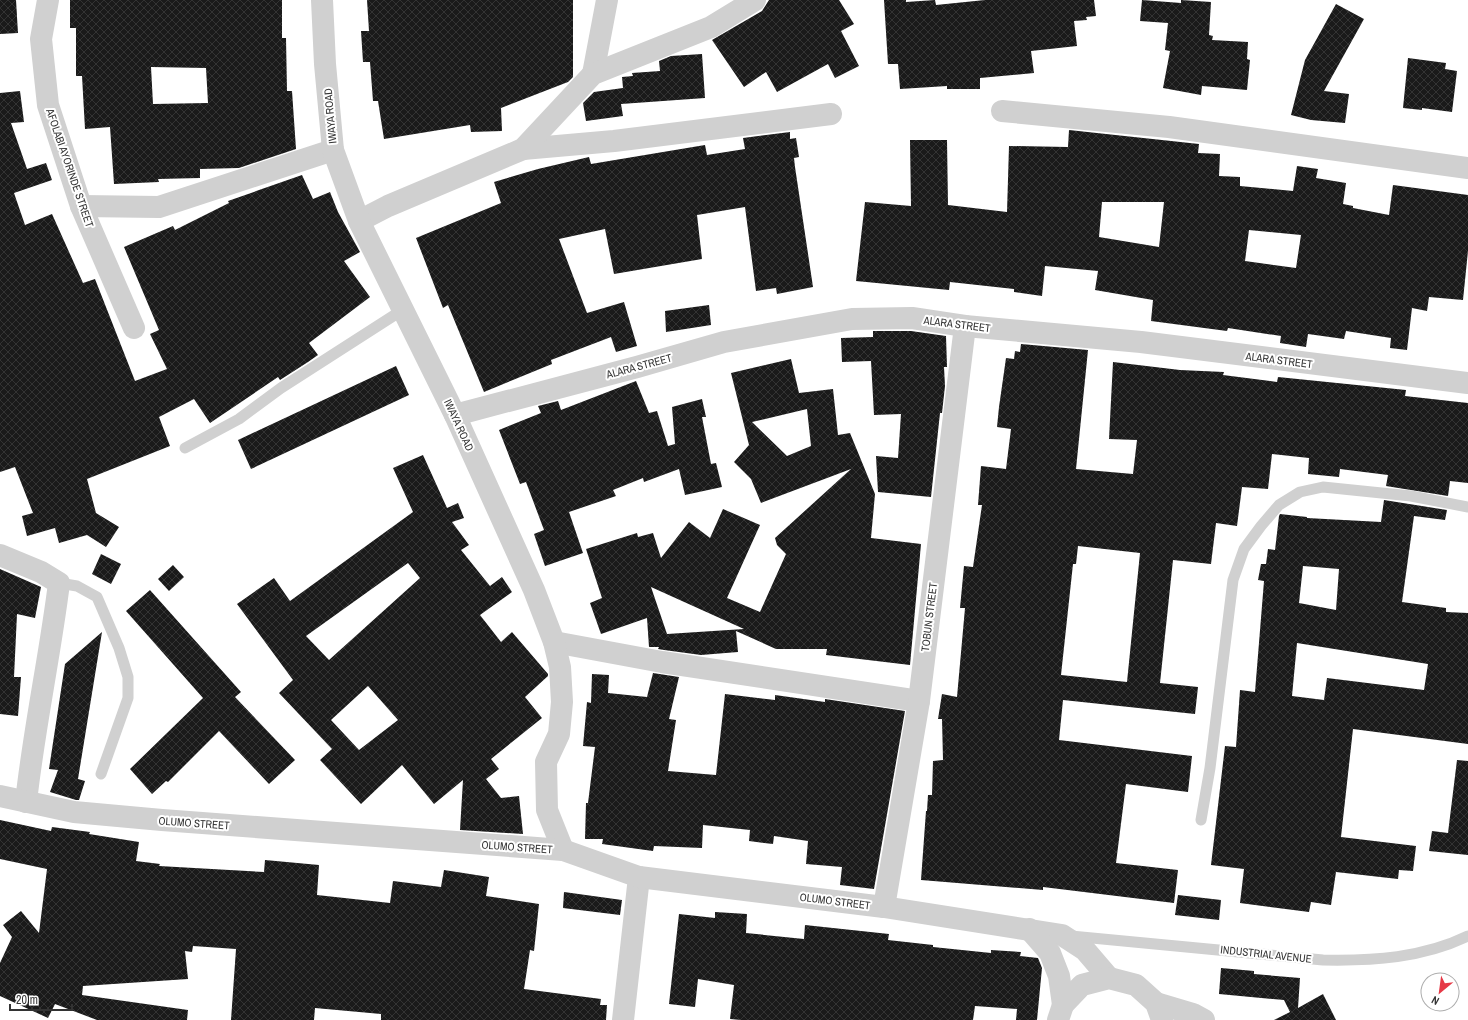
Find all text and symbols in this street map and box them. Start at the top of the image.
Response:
street label: IWAYA ROAD [321,88,339,144]
street label: AFOLABI AYORINDE STREET [43,106,97,230]
street label: ALARA STREET [922,313,992,335]
street label: ALARA STREET [1244,349,1314,371]
street label: ALARA STREET [604,350,674,382]
street label: IWAYA ROAD [441,397,477,453]
street label: TOBUN STREET [918,581,940,652]
street label: OLUMO STREET [158,814,230,832]
street label: OLUMO STREET [481,838,553,856]
street label: OLUMO STREET [799,890,872,912]
street label: INDUSTRIAL AVENUE [1220,942,1312,966]
north arrow [1420,972,1460,1012]
scale bar [10,986,72,1012]
text: 20 m [16,992,38,1008]
text: N [1429,993,1441,1008]

